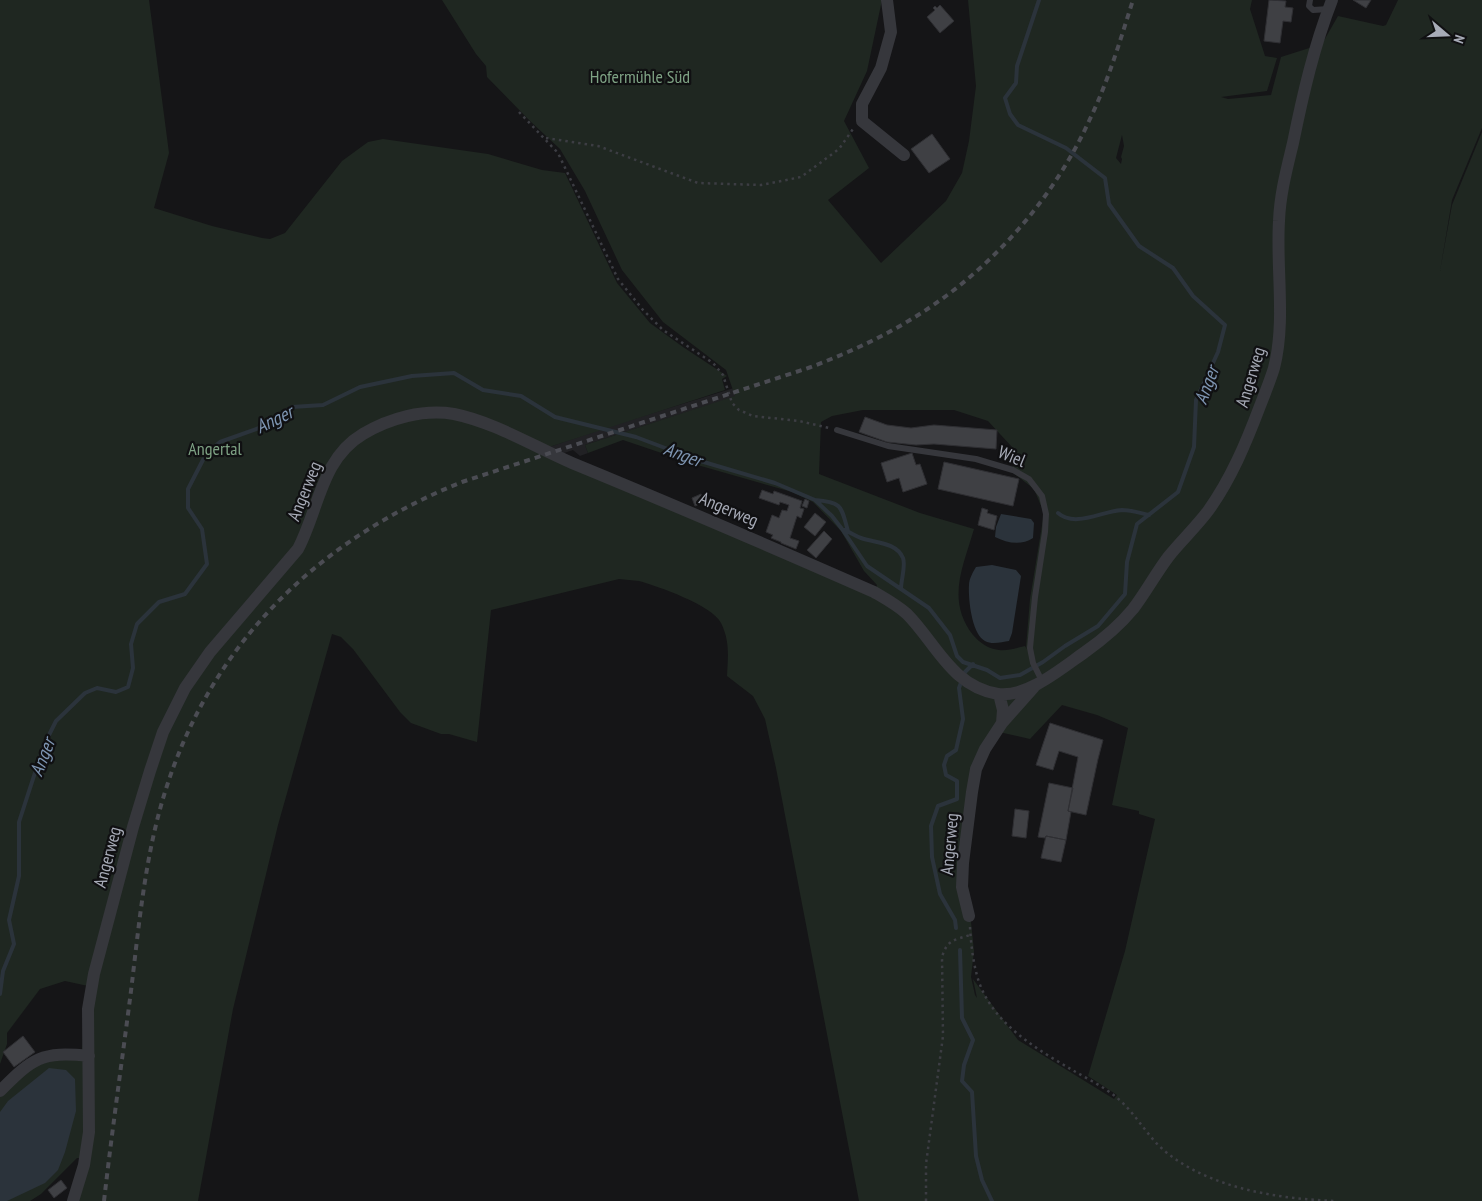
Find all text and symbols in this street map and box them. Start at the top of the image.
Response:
north arrow [1422,10,1472,60]
text: N [1450,33,1469,46]
park label: Hofermühle Süd [590,65,690,88]
street label: Angerweg [1230,344,1270,410]
water label: Anger [1188,360,1225,407]
water label: Anger [251,399,299,438]
water label: Anger [661,436,708,473]
park label: Angertal [188,437,242,460]
street label: Wiel [995,440,1030,472]
street label: Angerweg [282,458,326,524]
street label: Angerweg [696,486,762,532]
water label: Anger [24,732,61,779]
street label: Angerweg [935,812,963,876]
street label: Angerweg [88,824,126,890]

